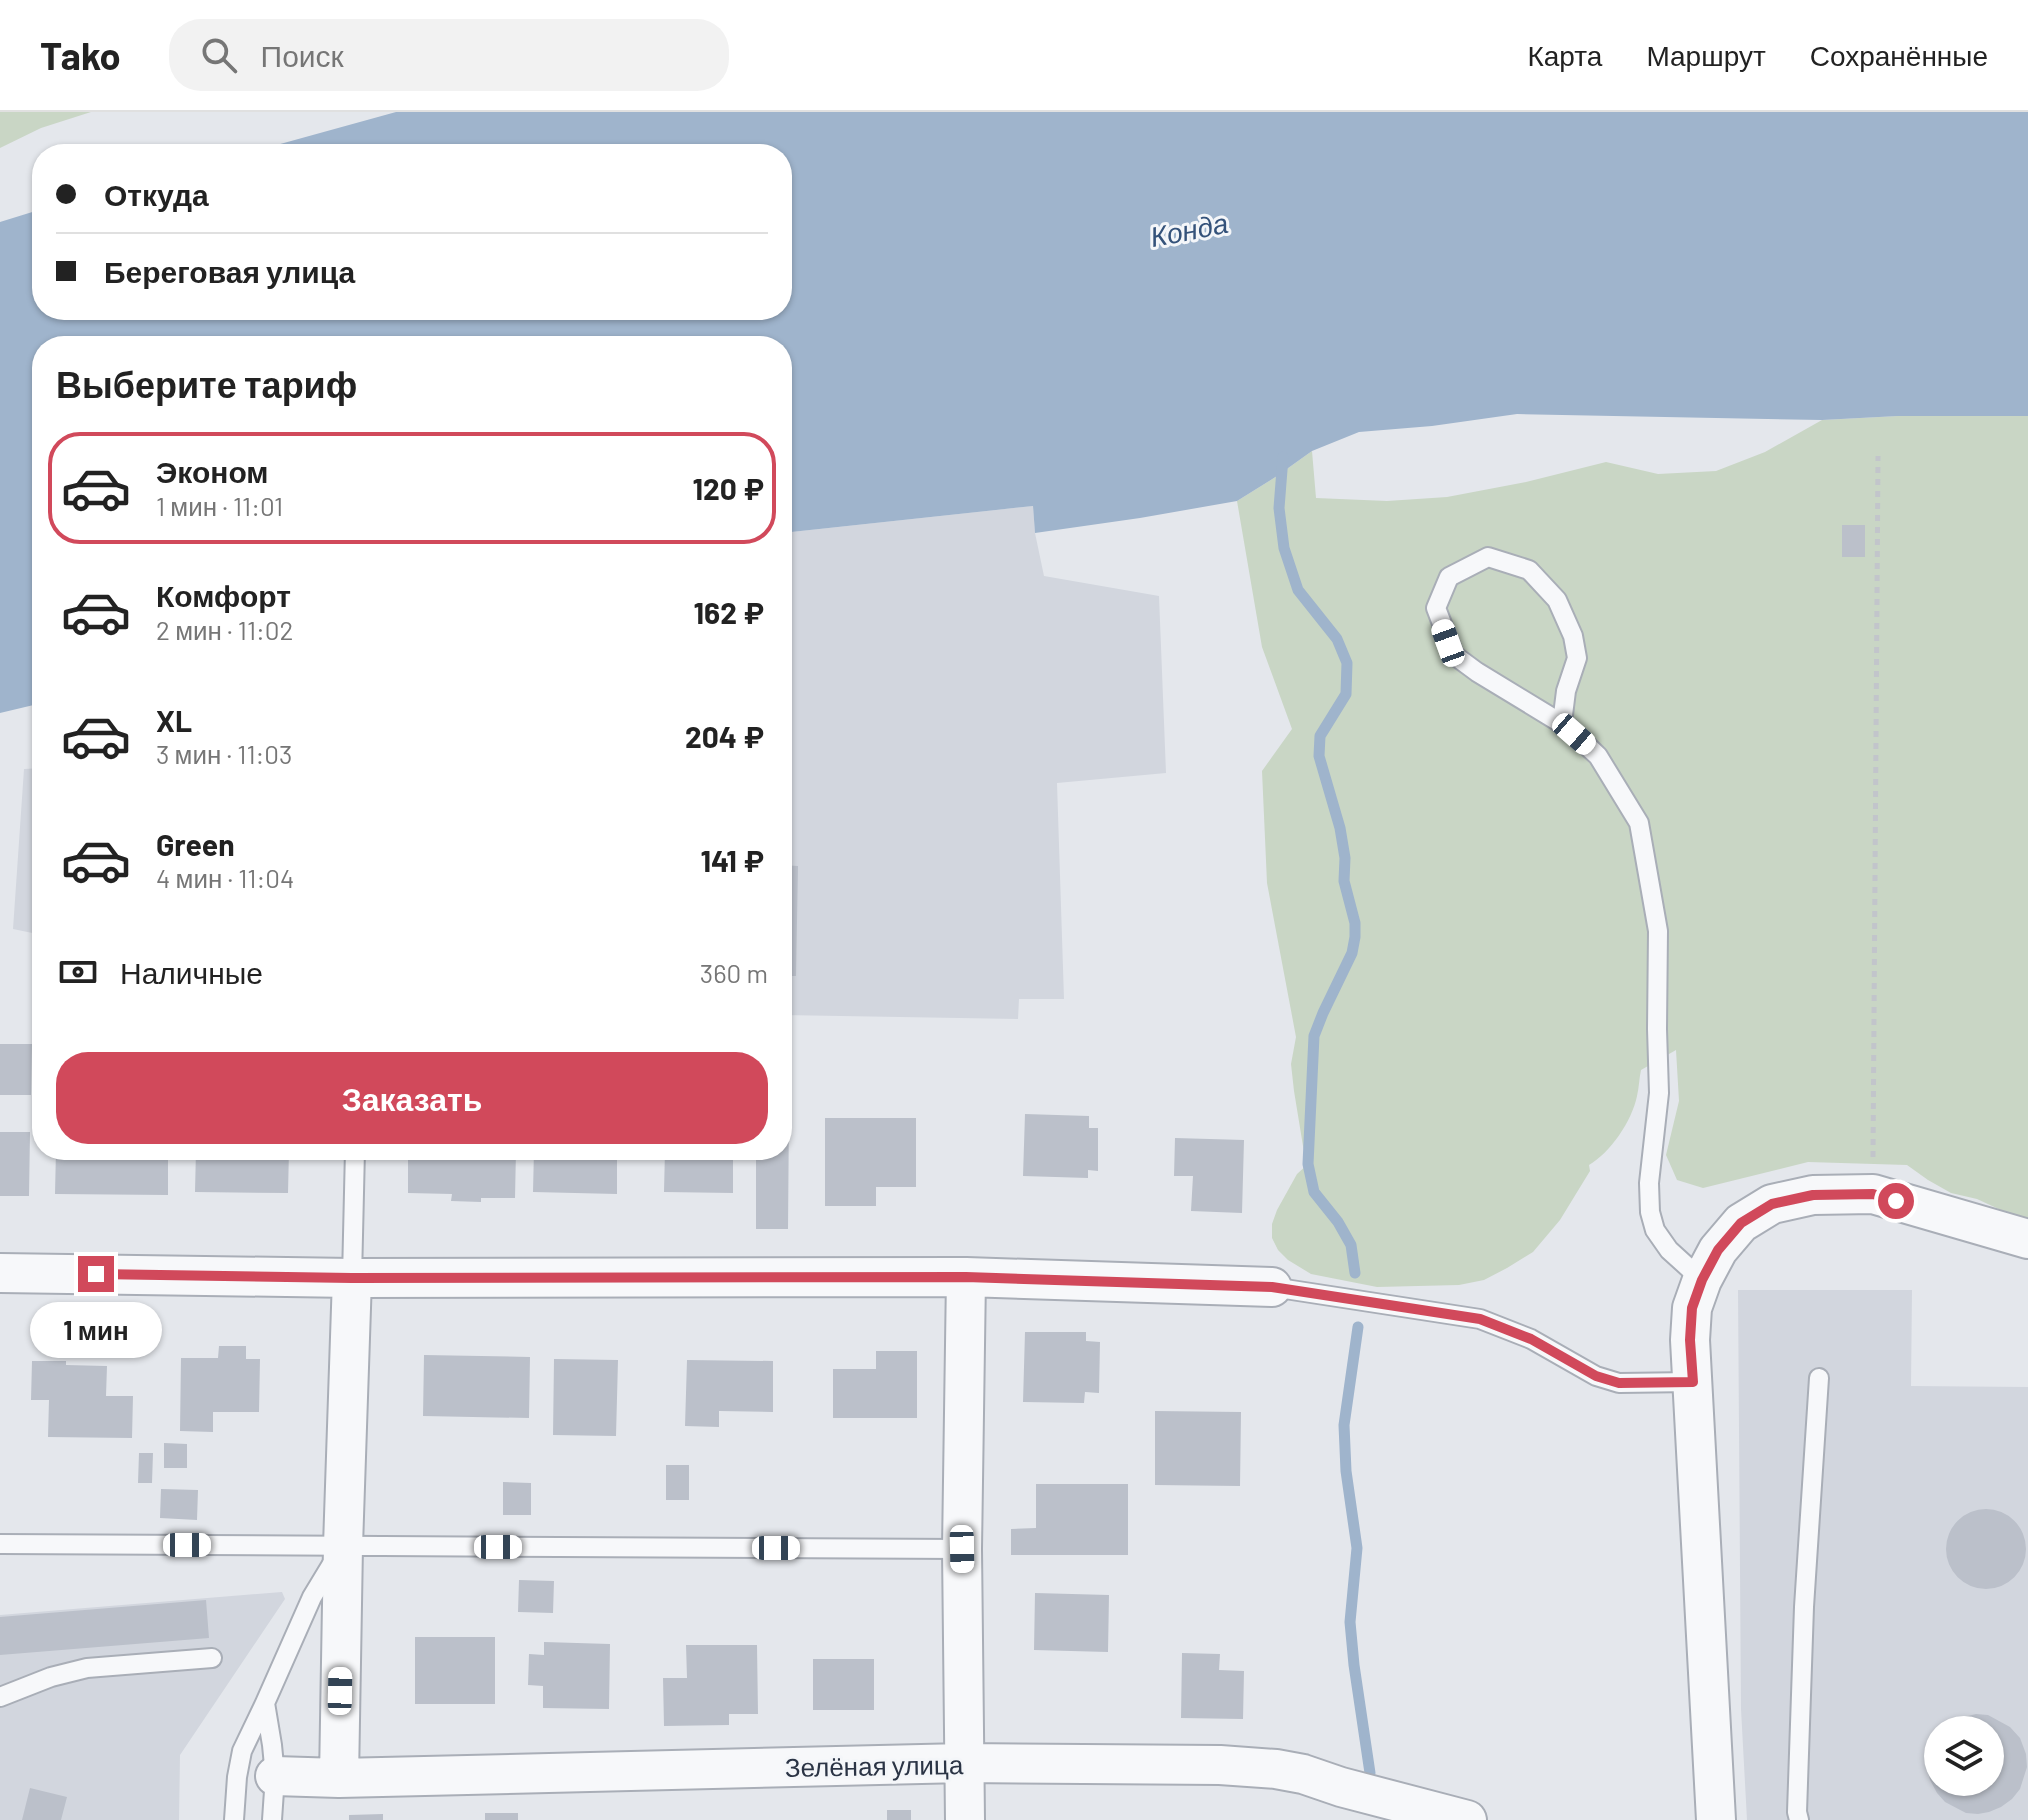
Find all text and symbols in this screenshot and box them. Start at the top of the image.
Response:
search box [169,19,729,91]
text: Tako [40,32,121,78]
icon: search [197,33,241,77]
text: Поиск [261,37,344,73]
text: Карта [1527,38,1602,72]
text: Маршрут [1646,38,1766,72]
text: Сохранённые [1810,38,1988,72]
text: Откуда [104,176,209,212]
water label: Конда [1147,205,1231,253]
text: Береговая улица [104,253,355,289]
text: Выберите тариф [56,362,357,405]
icon: car [60,452,132,524]
text: Эконом [156,453,269,489]
text: 120 ₽ [692,470,764,506]
text: 1 мин · 11:01 [156,490,283,521]
icon: car [60,576,132,648]
text: Комфорт [156,577,291,613]
text: 162 ₽ [693,594,764,630]
text: 2 мин · 11:02 [156,614,293,645]
car [1429,616,1467,670]
icon: car [60,700,132,772]
text: XL [156,702,192,738]
car [1548,709,1600,759]
text: 204 ₽ [685,718,764,754]
text: 3 мин · 11:03 [156,738,292,769]
icon: car [60,824,132,896]
text: Green [156,826,235,862]
text: 141 ₽ [700,842,764,878]
text: 4 мин · 11:04 [156,862,294,893]
icon: cash [56,950,100,994]
text: Наличные [120,954,263,990]
text: 360 m [700,957,768,988]
button: Заказать [56,1052,768,1144]
route start [1878,1183,1914,1219]
route end [78,1256,114,1292]
callout: 1 мин [30,1302,162,1358]
text: 1 мин [63,1314,129,1345]
car [950,1525,974,1573]
car [163,1533,211,1557]
car [474,1535,522,1559]
car [752,1536,800,1560]
car [328,1667,352,1715]
map controls [1924,1716,2004,1796]
button: layers [1924,1716,2004,1796]
street label: Зелёная улица [784,1748,964,1782]

